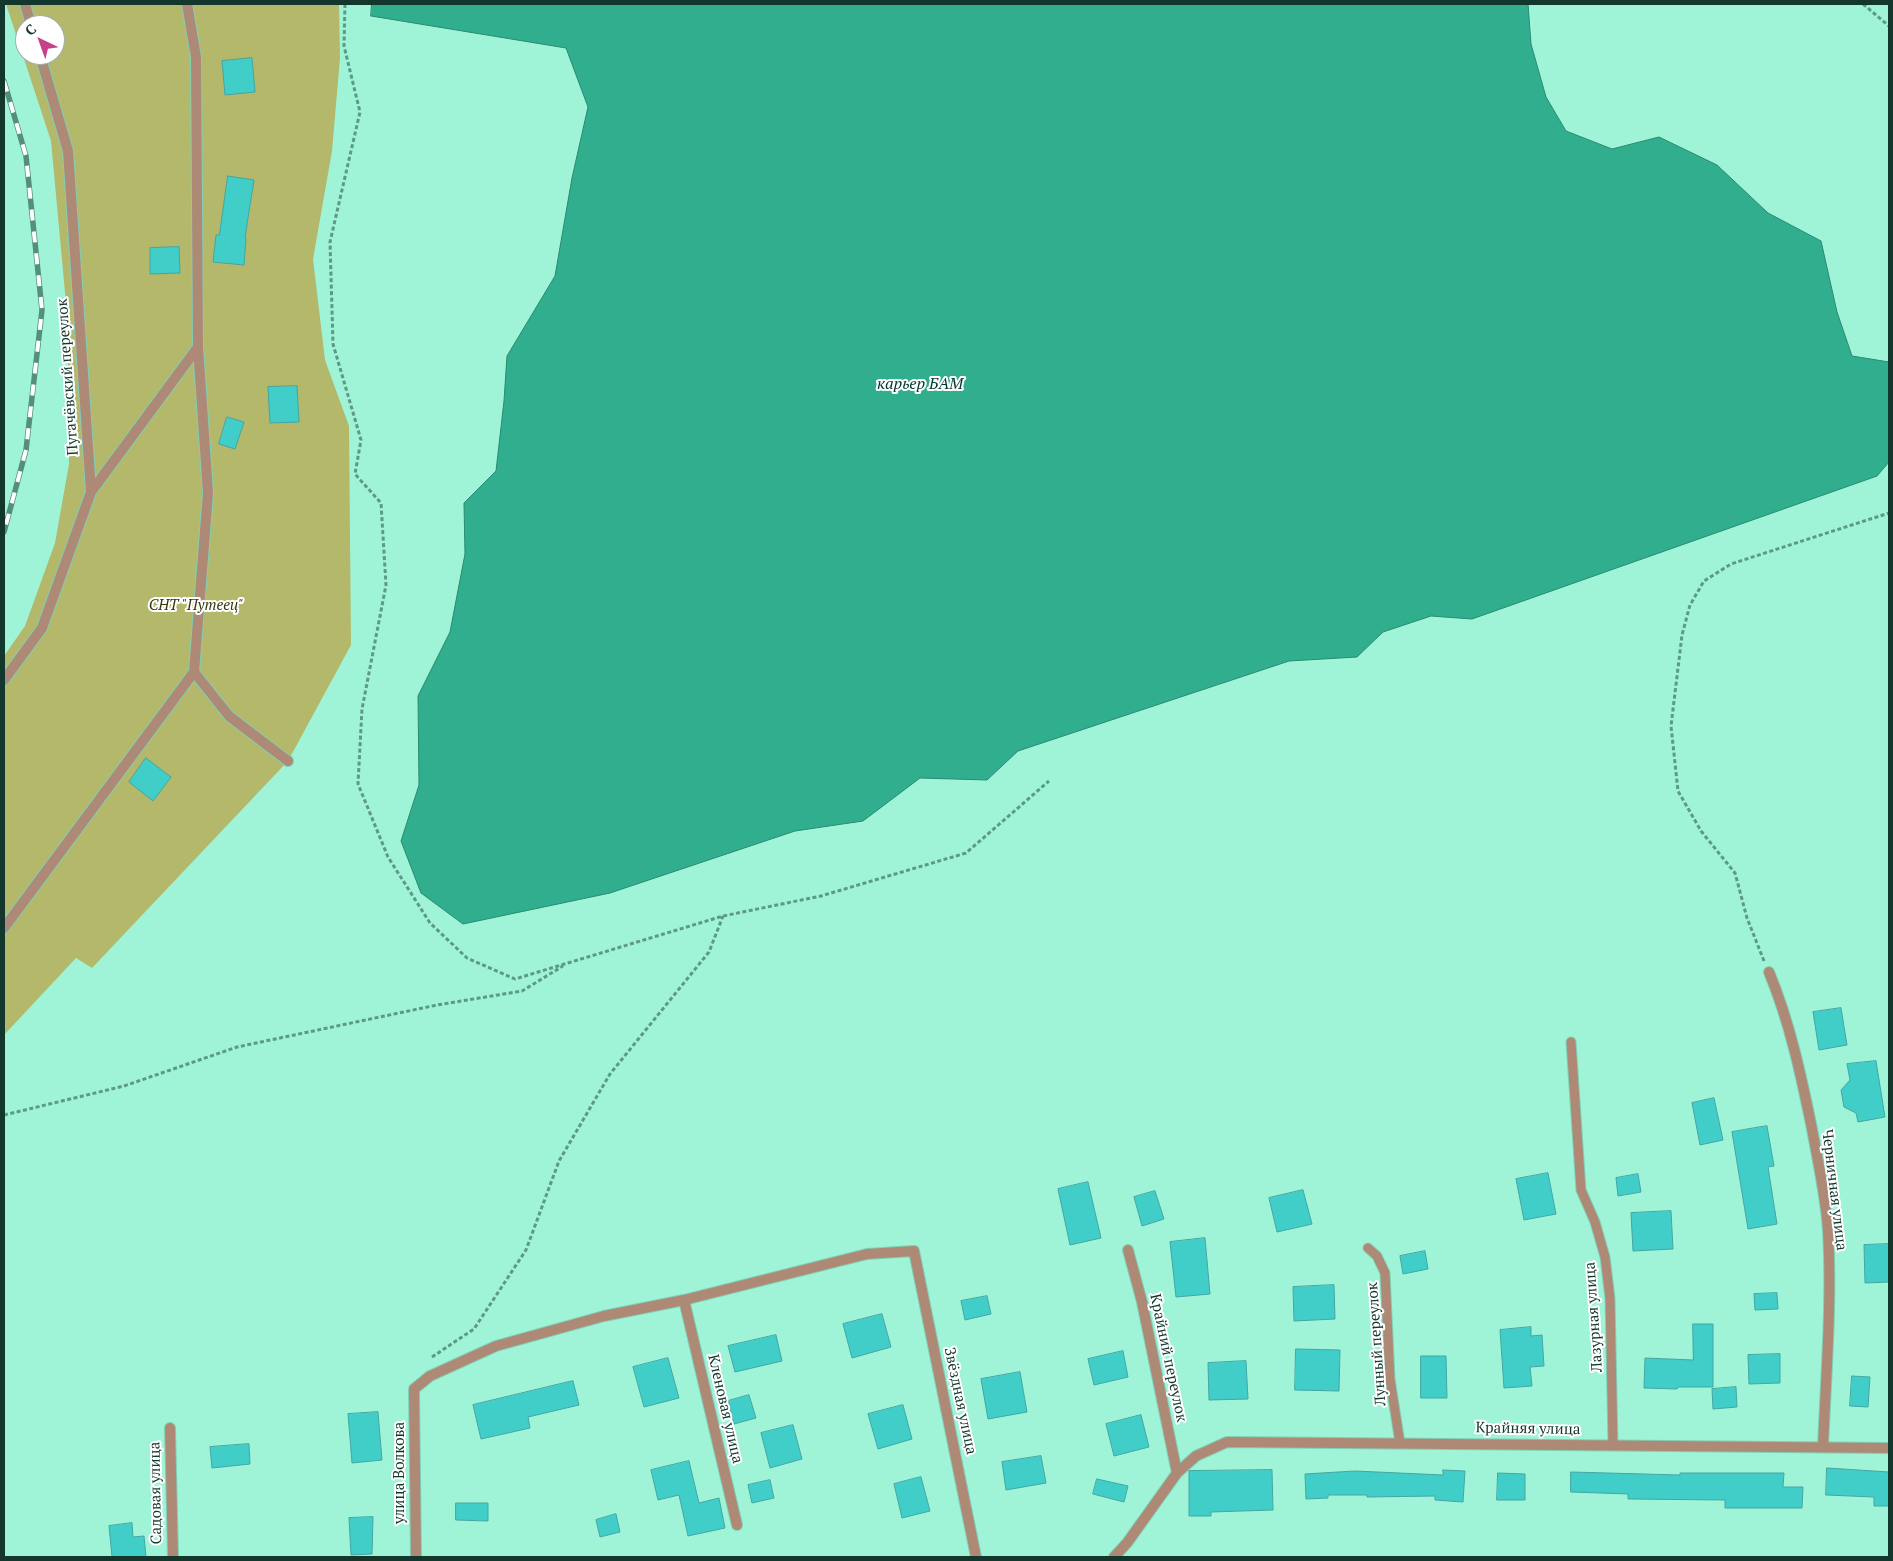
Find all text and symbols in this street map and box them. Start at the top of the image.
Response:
north arrow [15,15,65,65]
text: С [21,19,40,39]
street label: Пугачёвский переулок [54,298,82,456]
water label: карьер БАМ [877,374,963,394]
park label: СНТ "Путеец" [149,597,243,615]
street label: Черничная улица [1818,1128,1850,1252]
street label: Лазурная улица [1581,1261,1607,1373]
street label: Лунный переулок [1364,1282,1390,1406]
street label: Крайний переулок [1146,1292,1190,1424]
street label: Звёздная улица [940,1346,980,1456]
street label: Кленовая улица [704,1353,746,1465]
street label: Крайняя улица [1475,1419,1581,1439]
street label: улица Волкова [391,1422,409,1524]
street label: Садовая улица [146,1442,166,1544]

